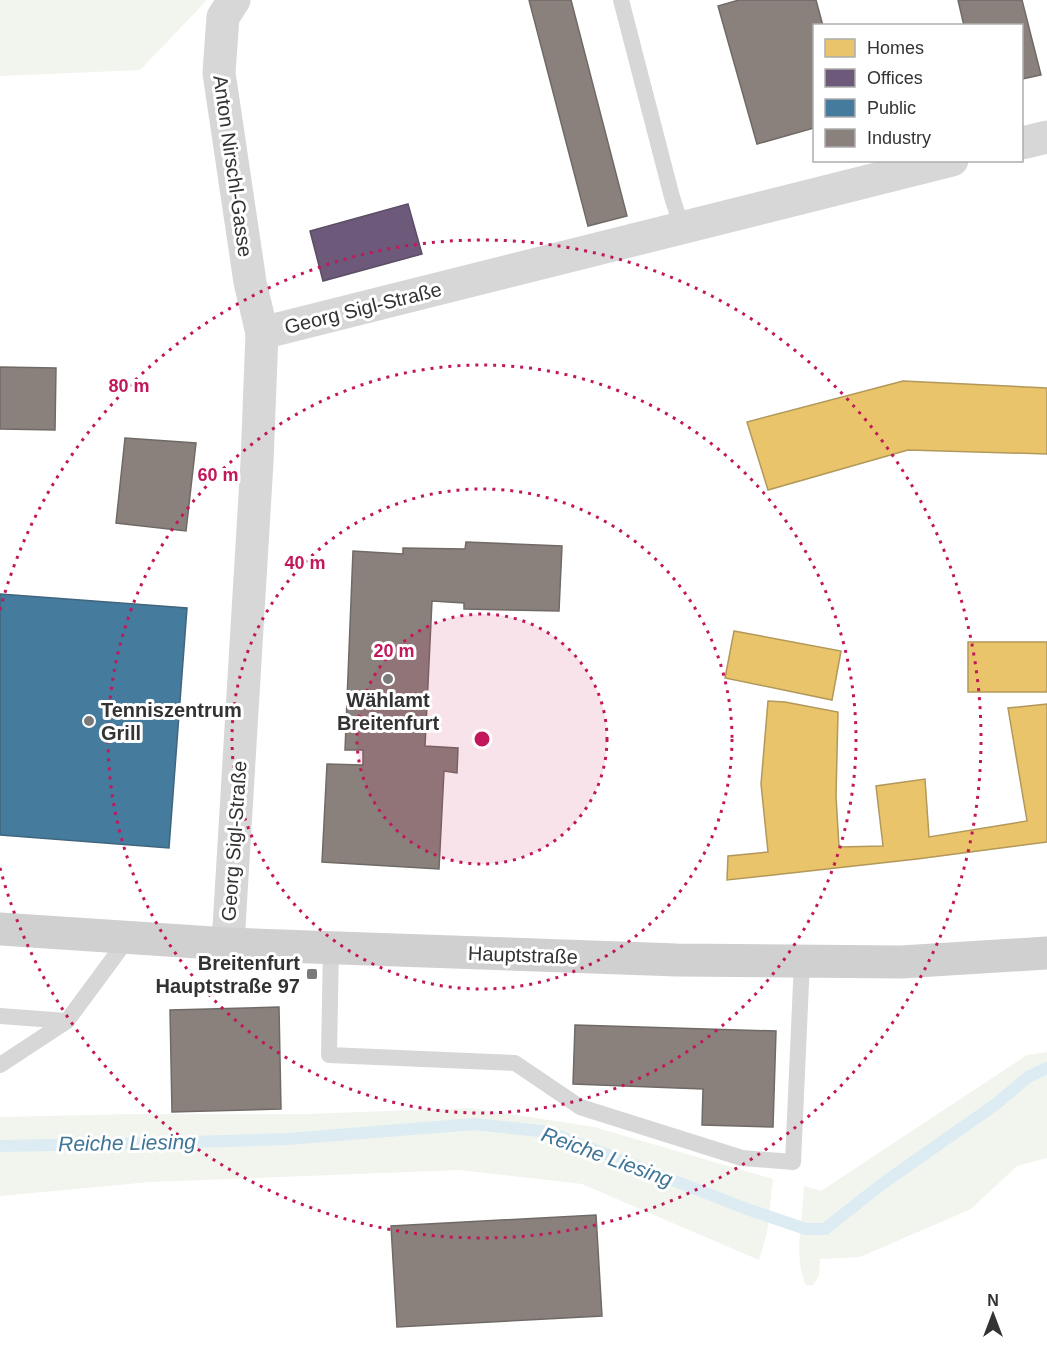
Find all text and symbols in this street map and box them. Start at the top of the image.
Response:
legend [813,24,1023,162]
text: Homes [867,38,924,58]
text: Offices [867,68,923,88]
street label: Anton Nirschl-Gasse [209,74,257,258]
text: Public [867,98,916,118]
text: Industry [867,128,931,148]
street label: Georg Sigl-Straße [282,278,444,338]
text: 80 m [108,376,150,396]
text: 60 m [197,465,239,485]
text: 40 m [284,553,326,573]
text: 20 m [373,641,415,661]
marker: Wählamt Breitenfurt [381,672,395,686]
place label: Wählamt Breitenfurt [337,689,439,734]
place label: Tenniszentrum Grill [101,699,242,744]
marker: Tenniszentrum Grill [82,714,96,728]
centre of rings [472,729,492,749]
street label: Georg Sigl-Straße [217,760,251,922]
street label: Hauptstraße [468,942,578,968]
place label: Breitenfurt Hauptstraße 97 [156,952,300,997]
marker: Breitenfurt Hauptstraße 97 [305,967,319,981]
water label: Reiche Liesing [539,1122,676,1191]
water label: Reiche Liesing [58,1130,196,1155]
north arrow [963,1285,1023,1345]
text: N [987,1292,999,1309]

